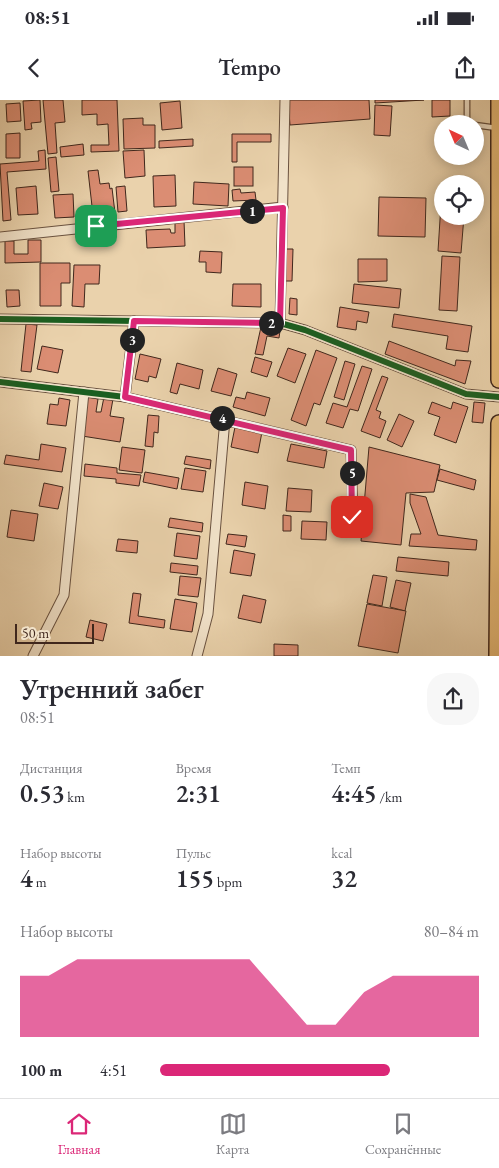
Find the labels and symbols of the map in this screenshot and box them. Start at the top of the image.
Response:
north arrow [434,115,484,165]
pin: 1 [240,198,264,224]
pin [75,205,117,247]
pin: 2 [258,310,284,336]
pin: 3 [120,328,144,352]
pin: 4 [210,406,234,430]
pin: 5 [340,460,364,486]
pin [331,496,373,538]
scale bar [15,620,94,644]

